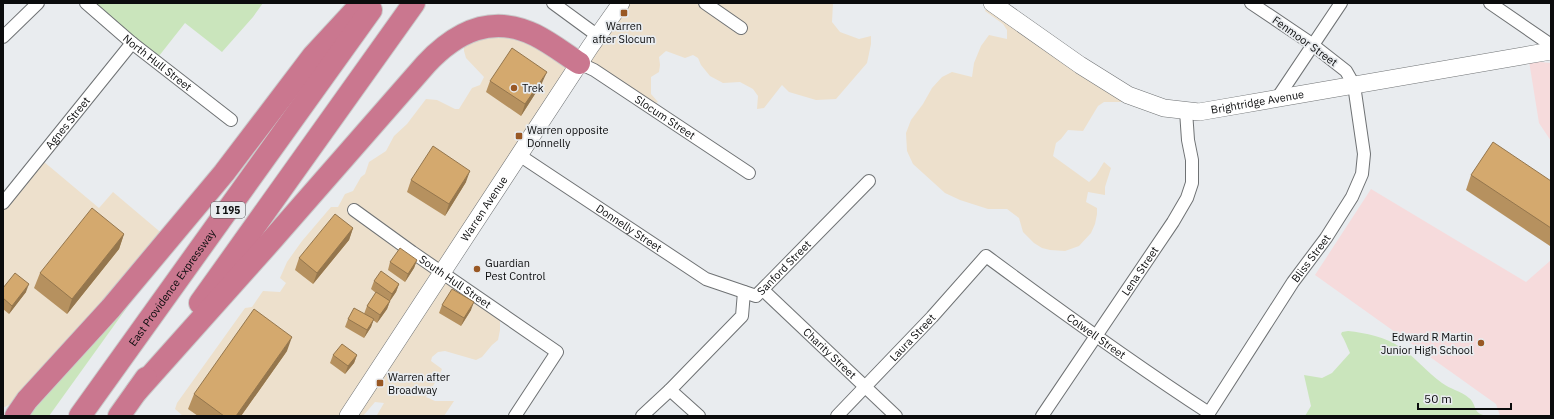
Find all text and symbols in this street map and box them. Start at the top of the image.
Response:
marker: Warren after Slocum [619,8,629,18]
street label: Fenmoor Street [1270,13,1340,69]
place label: Warren after Slocum [593,19,655,46]
street label: North Hull Street [120,31,195,94]
place label: Trek [522,81,544,95]
marker: Trek [509,83,519,93]
street label: Brightridge Avenue [1210,87,1305,117]
street label: Slocum Street [632,92,698,143]
street label: Agnes Street [42,94,93,152]
place label: Warren opposite Donnelly [527,123,609,150]
marker: Warren opposite Donnelly [514,131,524,141]
street label: Warren Avenue [458,173,511,244]
street label: Donnelly Street [593,201,665,255]
road number: I 195 [211,202,245,218]
street label: East Providence Expressway [125,226,219,349]
street label: Bliss Street [1288,232,1334,285]
street label: Sanford Street [754,237,814,298]
street label: Lena Street [1118,244,1162,298]
street label: South Hull Street [416,252,494,312]
place label: Guardian Pest Control [485,256,545,283]
marker: Guardian Pest Control [472,264,482,274]
street label: Colwell Street [1064,310,1129,362]
street label: Laura Street [887,311,939,364]
street label: Charity Street [800,325,859,382]
place label: Edward R Martin Junior High School [1381,330,1473,357]
marker: Edward R Martin Junior High School [1476,338,1486,348]
place label: Warren after Broadway [388,370,450,397]
marker: Warren after Broadway [375,378,385,388]
scale bar [1418,385,1511,411]
text: 50 m [1424,391,1452,406]

